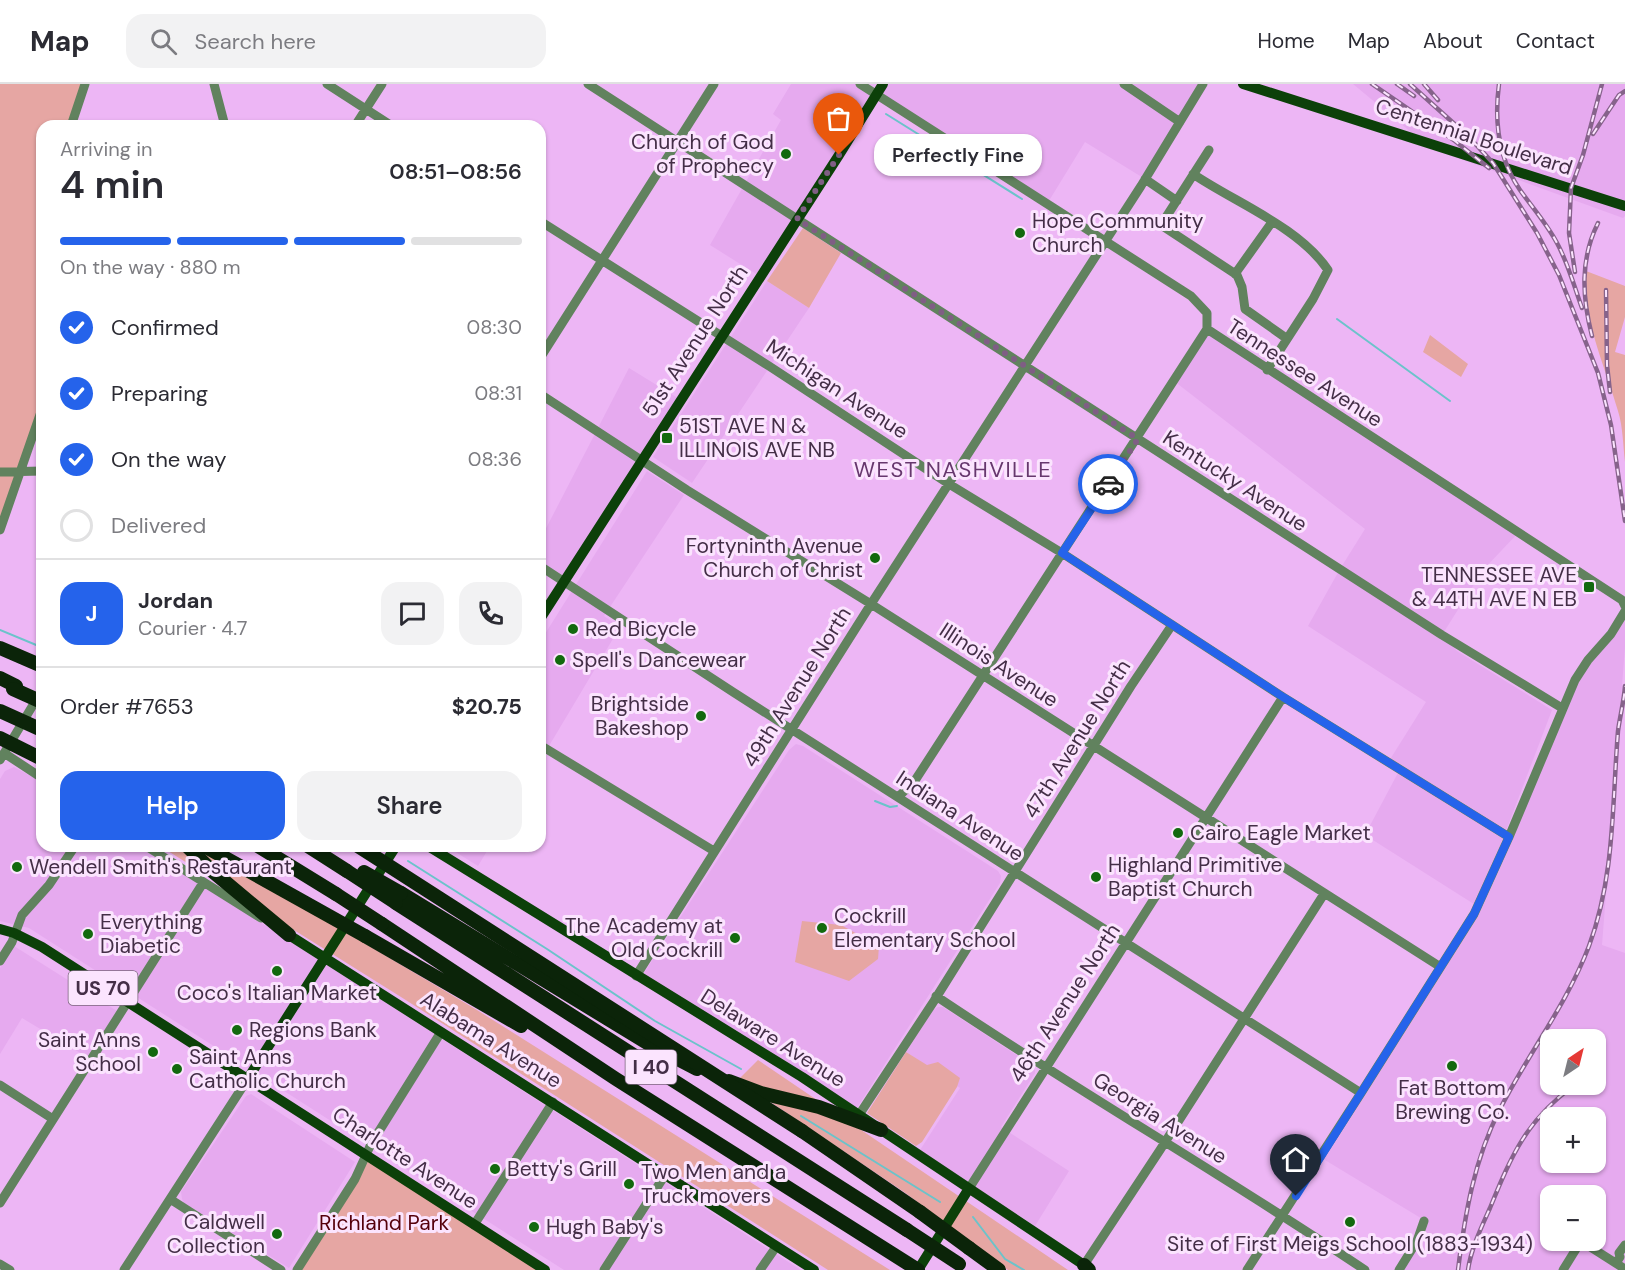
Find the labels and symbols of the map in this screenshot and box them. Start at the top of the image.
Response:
street label: Centennial Boulevard [1372,92,1576,182]
pin [813,93,864,155]
place label: Church of God of Prophecy [631,128,774,180]
callout: Perfectly Fine [875,134,1043,176]
marker: Church of God of Prophecy [779,147,793,161]
place label: Hope Community Church [1032,207,1204,259]
marker: Hope Community Church [1013,226,1027,240]
street label: 51st Avenue North [636,260,754,422]
street label: Tennessee Avenue [1222,312,1388,434]
street label: Michigan Avenue [761,333,913,445]
place label: 51ST AVE N & ILLINOIS AVE NB [679,412,835,464]
street label: Kentucky Avenue [1157,424,1313,538]
marker: 51ST AVE N & ILLINOIS AVE NB [660,431,674,445]
courier [1078,454,1138,514]
district label: WEST NASHVILLE [854,455,1052,484]
place label: Fortyninth Avenue Church of Christ [686,532,863,584]
marker: Fortyninth Avenue Church of Christ [868,551,882,565]
place label: TENNESSEE AVE & 44TH AVE N EB [1412,561,1577,613]
marker: TENNESSEE AVE & 44TH AVE N EB [1582,580,1596,594]
street label: 49th Avenue North [736,602,858,772]
place label: Red Bicycle [585,615,697,643]
street label: Illinois Avenue [934,616,1064,714]
marker: Red Bicycle [566,622,580,636]
place label: Spell's Dancewear [572,646,747,674]
marker: Spell's Dancewear [553,653,567,667]
street label: 47th Avenue North [1017,654,1137,824]
place label: Brightside Bakeshop [591,690,689,742]
marker: Brightside Bakeshop [694,709,708,723]
street label: Indiana Avenue [891,764,1029,868]
place label: Cairo Eagle Market [1190,819,1371,847]
marker: Cairo Eagle Market [1171,826,1185,840]
place label: Highland Primitive Baptist Church [1108,851,1283,903]
place label: Wendell Smith's Restaurant [29,853,292,881]
marker: Wendell Smith's Restaurant [10,860,24,874]
marker: Highland Primitive Baptist Church [1089,870,1103,884]
place label: Cockrill Elementary School [834,902,1016,954]
place label: Everything Diabetic [100,908,203,960]
place label: The Academy at Old Cockrill [565,912,723,964]
street label: 46th Avenue North [1003,918,1127,1088]
marker: Cockrill Elementary School [815,921,829,935]
marker: Everything Diabetic [81,927,95,941]
marker: The Academy at Old Cockrill [728,931,742,945]
marker: Coco's Italian Market [270,964,284,978]
road number: US 70 [68,971,138,1005]
place label: Coco's Italian Market [177,979,377,1007]
street label: Delaware Avenue [695,982,851,1094]
street label: Alabama Avenue [415,985,567,1095]
place label: Regions Bank [249,1016,377,1044]
marker: Regions Bank [230,1023,244,1037]
place label: Saint Anns School [38,1026,141,1078]
north arrow [1540,1029,1606,1095]
place label: Saint Anns Catholic Church [189,1043,346,1095]
marker: Saint Anns School [146,1045,160,1059]
road number: I 40 [626,1050,676,1084]
marker: Fat Bottom Brewing Co. [1445,1059,1459,1073]
marker: Saint Anns Catholic Church [170,1062,184,1076]
street label: Georgia Avenue [1088,1066,1232,1170]
place label: Fat Bottom Brewing Co. [1395,1074,1509,1126]
street label: Charlotte Avenue [327,1100,483,1216]
pin [1270,1134,1321,1196]
place label: Betty's Grill [507,1155,617,1183]
place label: Two Men and a Truck movers [641,1158,786,1210]
marker: Betty's Grill [488,1162,502,1176]
marker: Two Men and a Truck movers [622,1177,636,1191]
place label: Caldwell Collection [167,1208,265,1260]
park label: Richland Park [319,1209,449,1237]
place label: Hugh Baby's [546,1213,664,1241]
marker: Site of First Meigs School (1883-1934) [1343,1215,1357,1229]
marker: Hugh Baby's [527,1220,541,1234]
marker: Caldwell Collection [270,1227,284,1241]
place label: Site of First Meigs School (1883-1934) [1167,1230,1533,1258]

